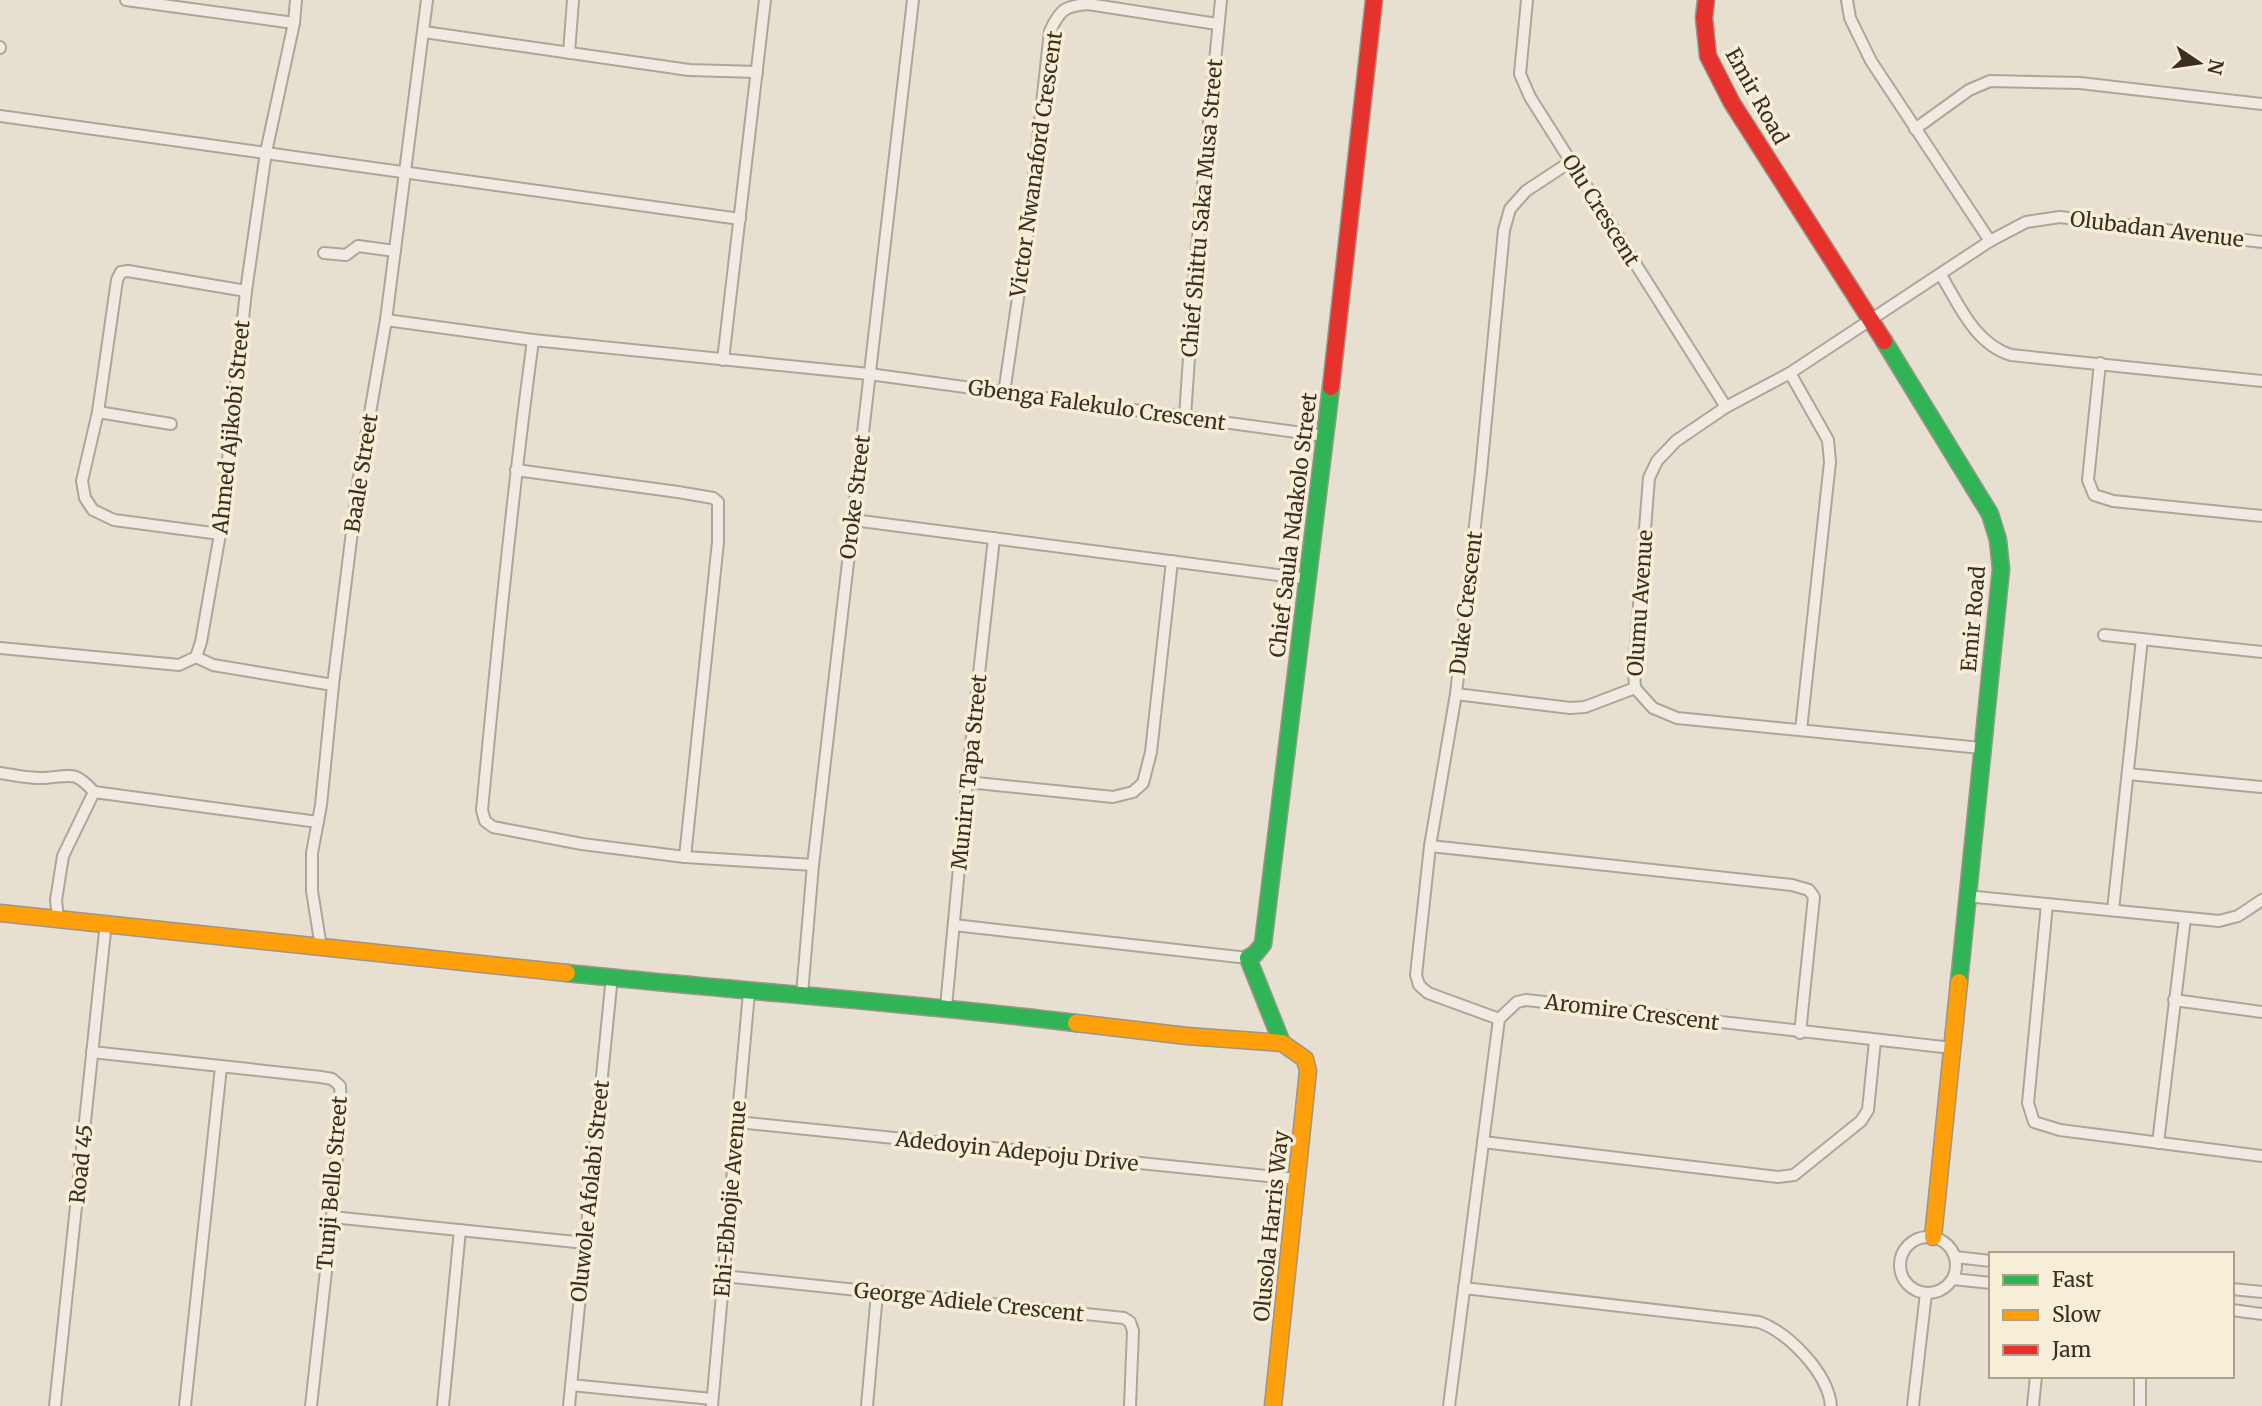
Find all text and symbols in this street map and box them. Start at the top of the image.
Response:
north arrow [2164,28,2234,98]
street label: Victor Nwanaford Crescent [1004,29,1068,300]
street label: Emir Road [1719,43,1795,149]
text: N [2202,57,2229,77]
street label: Chief Shittu Saka Musa Street [1175,58,1229,358]
street label: Olu Crescent [1556,149,1646,271]
street label: Olubadan Avenue [2069,205,2245,253]
street label: Ahmed Ajikobi Street [206,319,256,536]
street label: Gbenga Falekulo Crescent [966,374,1228,436]
street label: Chief Saula Ndakolo Street [1263,391,1323,659]
street label: Baale Street [338,412,384,534]
street label: Oroke Street [834,433,876,561]
street label: Duke Crescent [1444,529,1488,677]
street label: Olumu Avenue [1621,529,1659,677]
street label: Emir Road [1955,565,1991,673]
street label: Muniru Tapa Street [945,673,993,871]
street label: Aromire Crescent [1542,988,1721,1036]
street label: Oluwole Afolabi Street [565,1079,615,1303]
street label: Tunji Bello Street [311,1095,353,1271]
street label: Ehi-Ebhojie Avenue [708,1100,752,1298]
street label: Road 45 [63,1123,99,1205]
street label: Adedoyin Adepoju Drive [893,1125,1140,1177]
street label: Olusola Harris Way [1248,1128,1295,1323]
legend [1989,1252,2234,1378]
text: Fast [2052,1266,2094,1293]
street label: George Adiele Crescent [853,1276,1085,1328]
text: Slow [2052,1301,2101,1328]
text: Jam [2051,1336,2091,1363]

